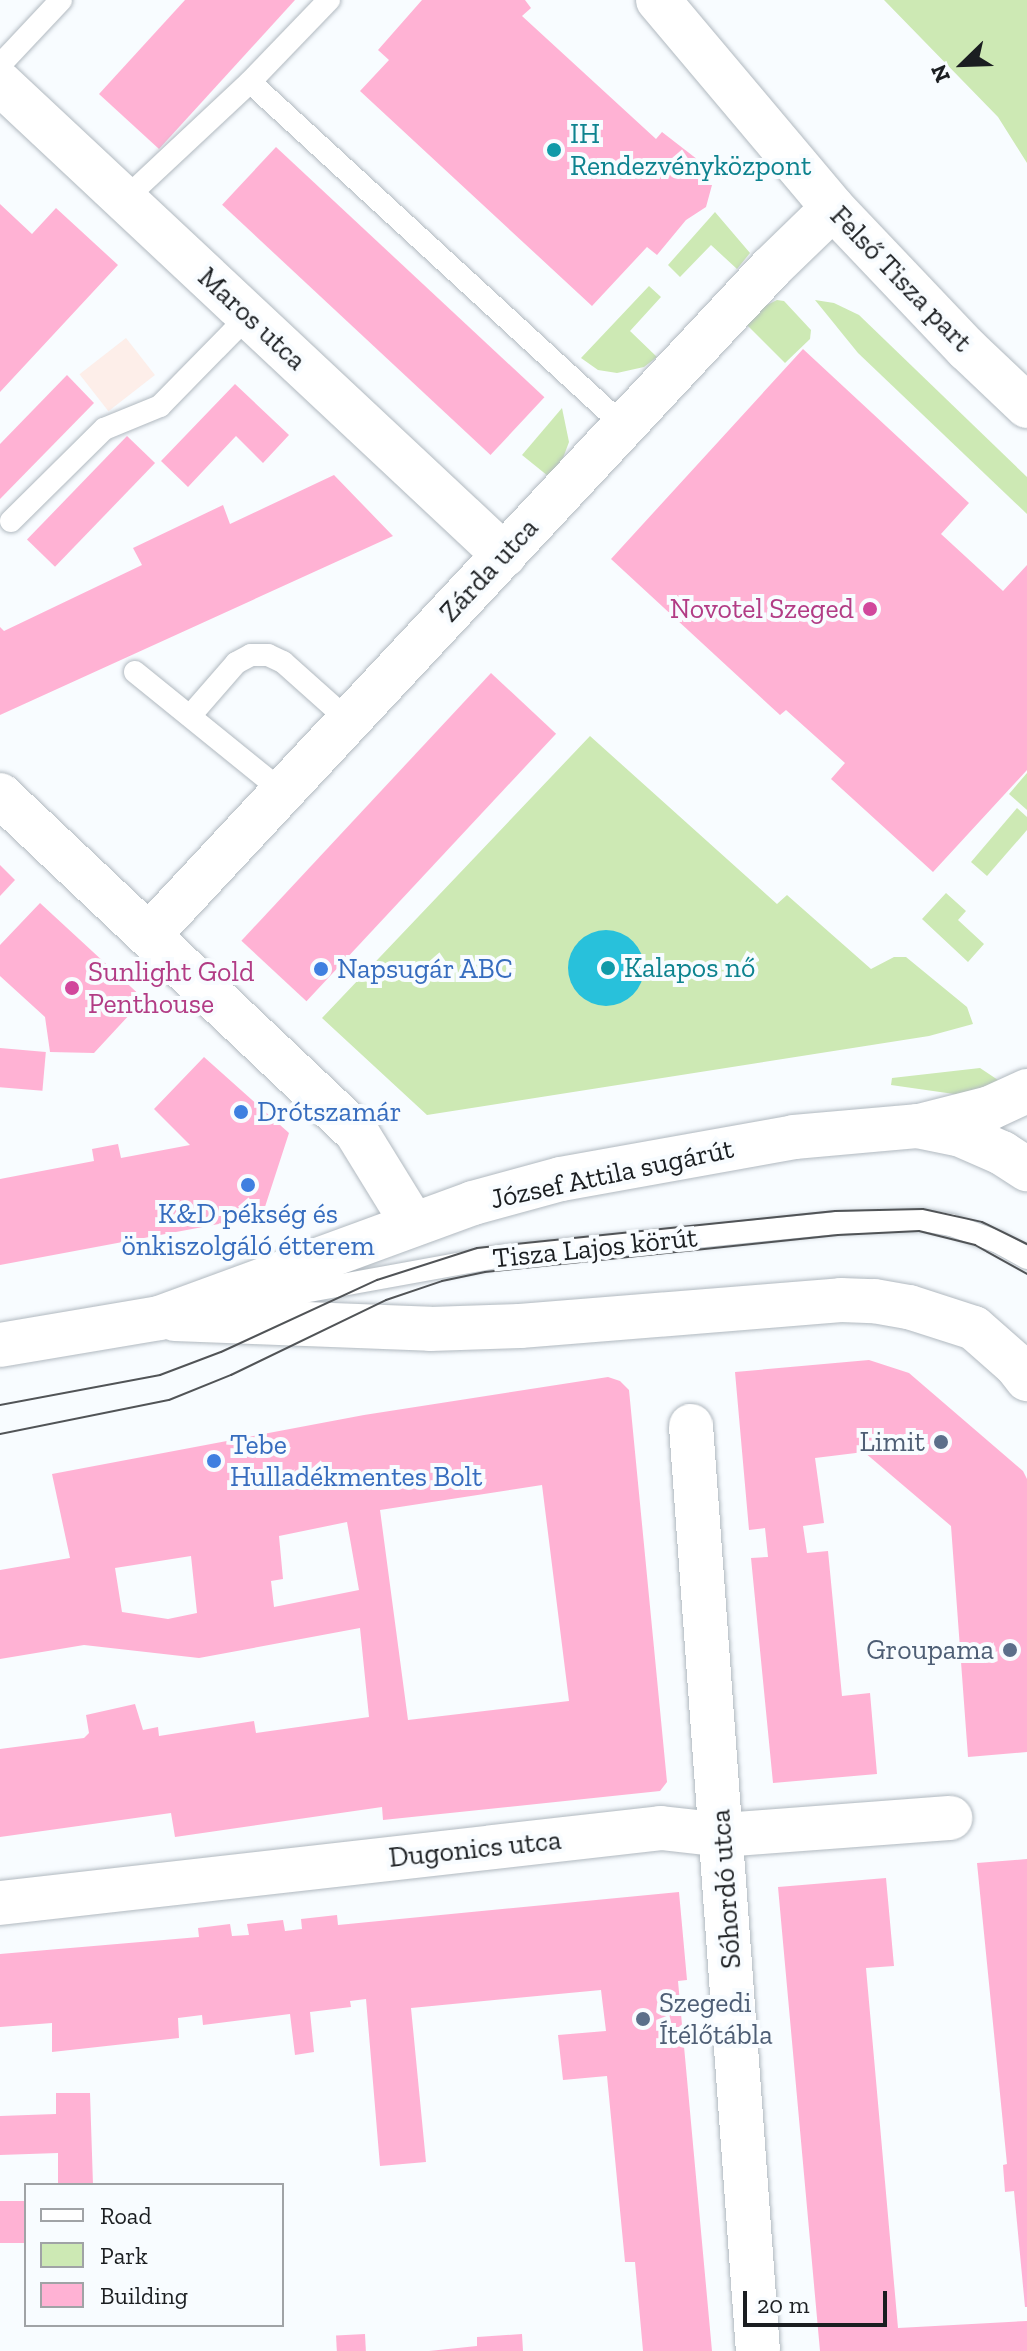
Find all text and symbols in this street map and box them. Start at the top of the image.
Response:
north arrow [923,24,1003,104]
text: N [925,61,956,87]
place label: IH Rendezvényközpont [570,117,811,183]
marker: IH Rendezvényközpont [545,141,563,159]
street label: Felső Tisza part [823,199,979,359]
street label: Maros utca [191,261,313,377]
street label: Zárda utca [433,511,545,629]
place label: Novotel Szeged [670,592,854,626]
marker: Novotel Szeged [861,600,879,618]
place label: Kalapos nő [624,951,755,985]
place label: Napsugár ABC [337,952,514,986]
place label: Sunlight Gold Penthouse [88,955,254,1021]
marker: Kalapos nő [599,959,617,977]
marker: Napsugár ABC [312,960,330,978]
marker: Sunlight Gold Penthouse [63,979,81,997]
place label: Drótszamár [257,1095,401,1129]
marker: Drótszamár [232,1103,250,1121]
street label: József Attila sugárút [487,1132,737,1216]
marker: K&D pékség és önkiszolgáló étterem [239,1176,257,1194]
place label: K&D pékség és önkiszolgáló étterem [121,1197,375,1263]
street label: Tisza Lajos körút [491,1221,699,1275]
place label: Limit [860,1425,925,1459]
place label: Tebe Hulladékmentes Bolt [230,1428,482,1494]
marker: Limit [932,1433,950,1451]
marker: Tebe Hulladékmentes Bolt [205,1452,223,1470]
place label: Groupama [866,1633,994,1667]
marker: Groupama [1001,1641,1019,1659]
street label: Sóhordó utca [704,1808,748,1970]
street label: Dugonics utca [387,1823,563,1875]
place label: Szegedi Ítélőtábla [659,1986,773,2052]
marker: Szegedi Ítélőtábla [634,2010,652,2028]
legend [24,2183,284,2327]
text: Road [100,2201,152,2230]
text: Park [100,2241,148,2270]
scale bar [747,2275,891,2325]
text: Building [100,2281,188,2310]
text: 20 m [757,2290,809,2319]

